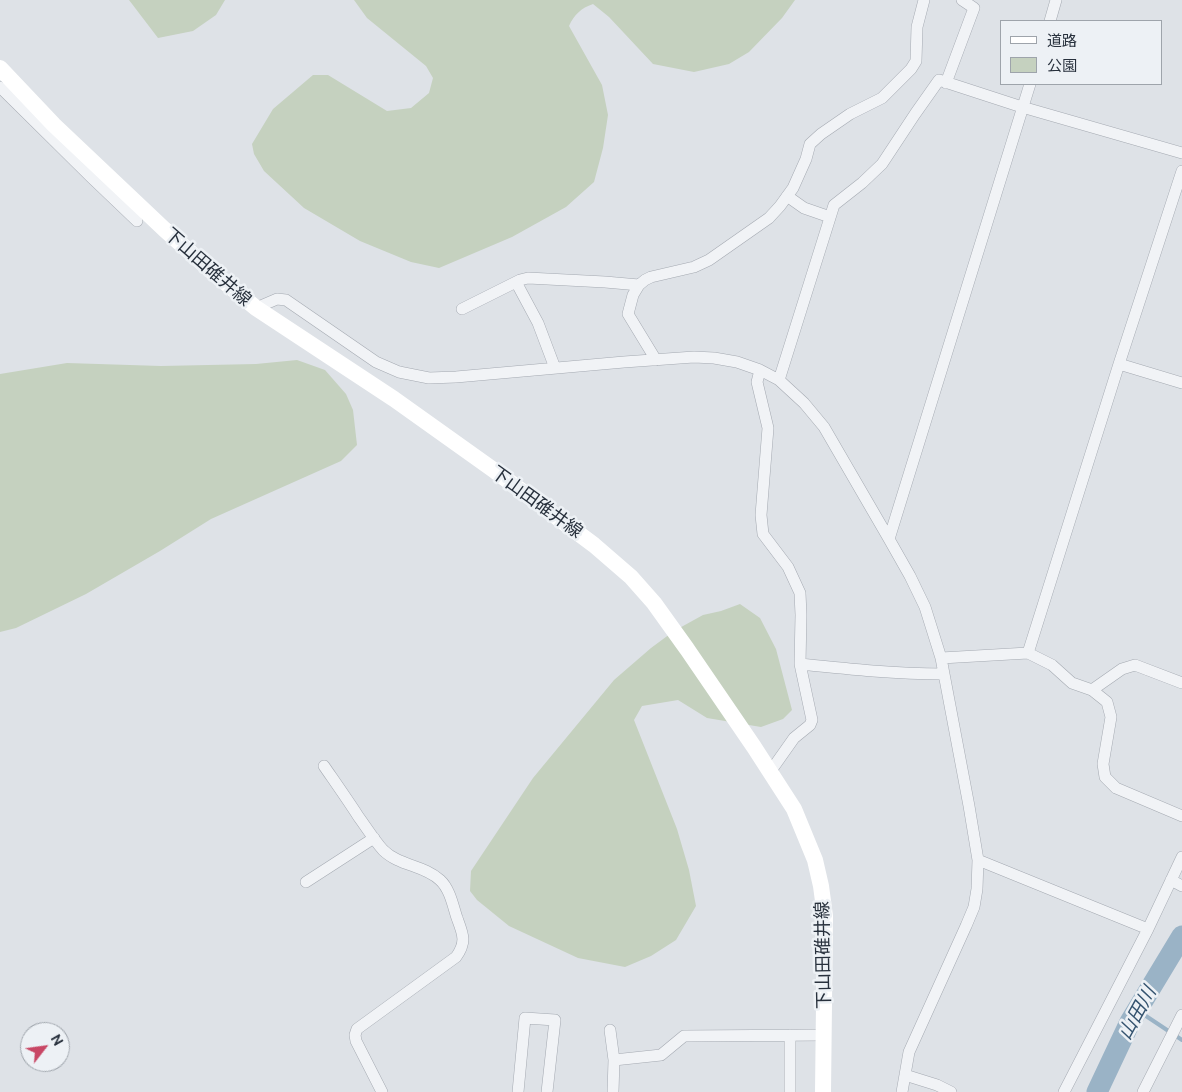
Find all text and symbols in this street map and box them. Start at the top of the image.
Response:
legend [1000,20,1162,85]
text: 道路 [1047,32,1077,49]
text: 公園 [1047,57,1077,74]
street label: 下山田碓井線 [160,223,256,311]
street label: 下山田碓井線 [487,462,587,542]
street label: 下山田碓井線 [811,901,835,1009]
water label: 山田川 [1113,983,1161,1043]
north arrow [20,1022,70,1072]
text: N [48,1031,67,1049]

